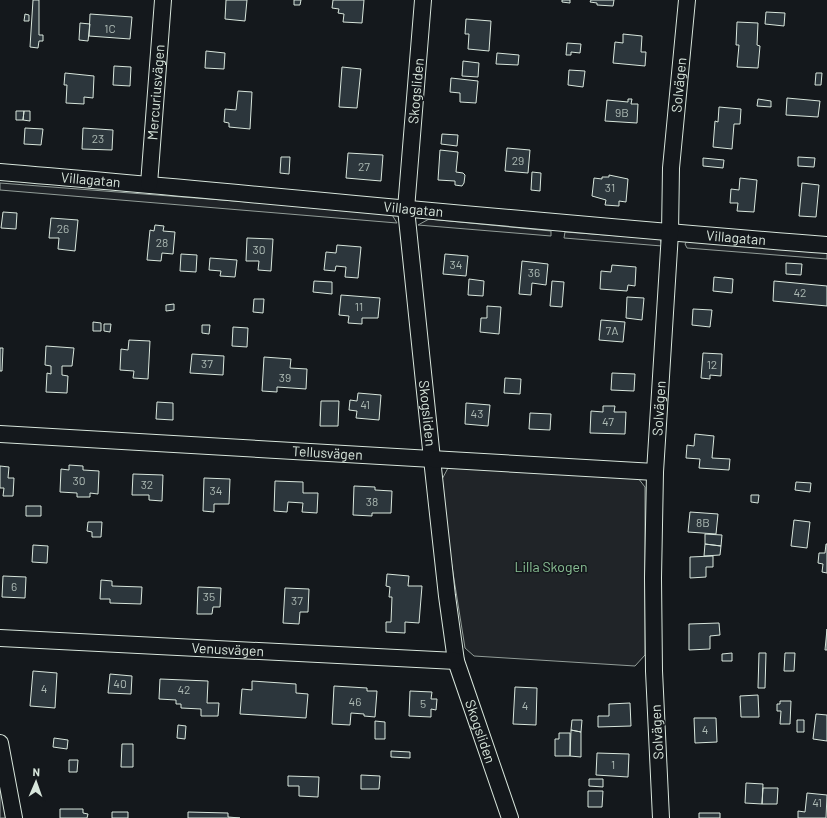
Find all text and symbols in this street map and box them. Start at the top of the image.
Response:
house number: 1C [104,21,116,35]
street label: Mercuriusvägen [143,44,168,141]
street label: Skogsliden [404,57,427,125]
street label: Solvägen [667,57,689,113]
house number: 9B [615,105,629,119]
house number: 23 [92,131,104,145]
house number: 29 [512,153,524,167]
house number: 27 [358,159,370,173]
street label: Villagatan [60,168,121,190]
house number: 31 [605,180,615,194]
street label: Villagatan [383,198,444,220]
house number: 26 [57,221,69,235]
street label: Villagatan [706,226,767,248]
house number: 28 [156,235,168,249]
house number: 30 [253,242,265,256]
house number: 34 [450,257,462,271]
house number: 36 [528,265,540,279]
house number: 42 [793,285,807,299]
house number: 11 [355,299,363,313]
house number: 7A [606,323,618,337]
house number: 37 [201,356,213,370]
house number: 12 [707,357,717,371]
house number: 39 [279,370,291,384]
street label: Skogsliden [416,379,440,447]
street label: Solvägen [648,380,669,436]
house number: 41 [360,397,370,411]
house number: 43 [471,406,483,420]
house number: 47 [602,414,614,428]
street label: Tellusvägen [292,442,363,463]
house number: 30 [73,473,85,487]
house number: 32 [141,477,153,491]
house number: 34 [210,483,222,497]
house number: 38 [366,494,378,508]
house number: 8B [696,515,710,529]
park label: Lilla Skogen [515,558,587,575]
house number: 6 [11,579,17,593]
house number: 35 [203,589,215,603]
house number: 37 [291,593,303,607]
street label: Venusvägen [191,639,264,659]
house number: 40 [113,676,127,690]
house number: 4 [41,681,47,695]
house number: 42 [177,682,191,696]
house number: 46 [349,694,361,708]
house number: 5 [420,696,426,710]
street label: Skogsliden [462,697,500,765]
house number: 4 [522,698,528,712]
street label: Solvägen [647,704,666,760]
house number: 4 [702,722,708,736]
house number: 1 [611,757,615,771]
north arrow [16,762,56,802]
text: N [32,765,40,778]
house number: 41 [812,795,822,809]

